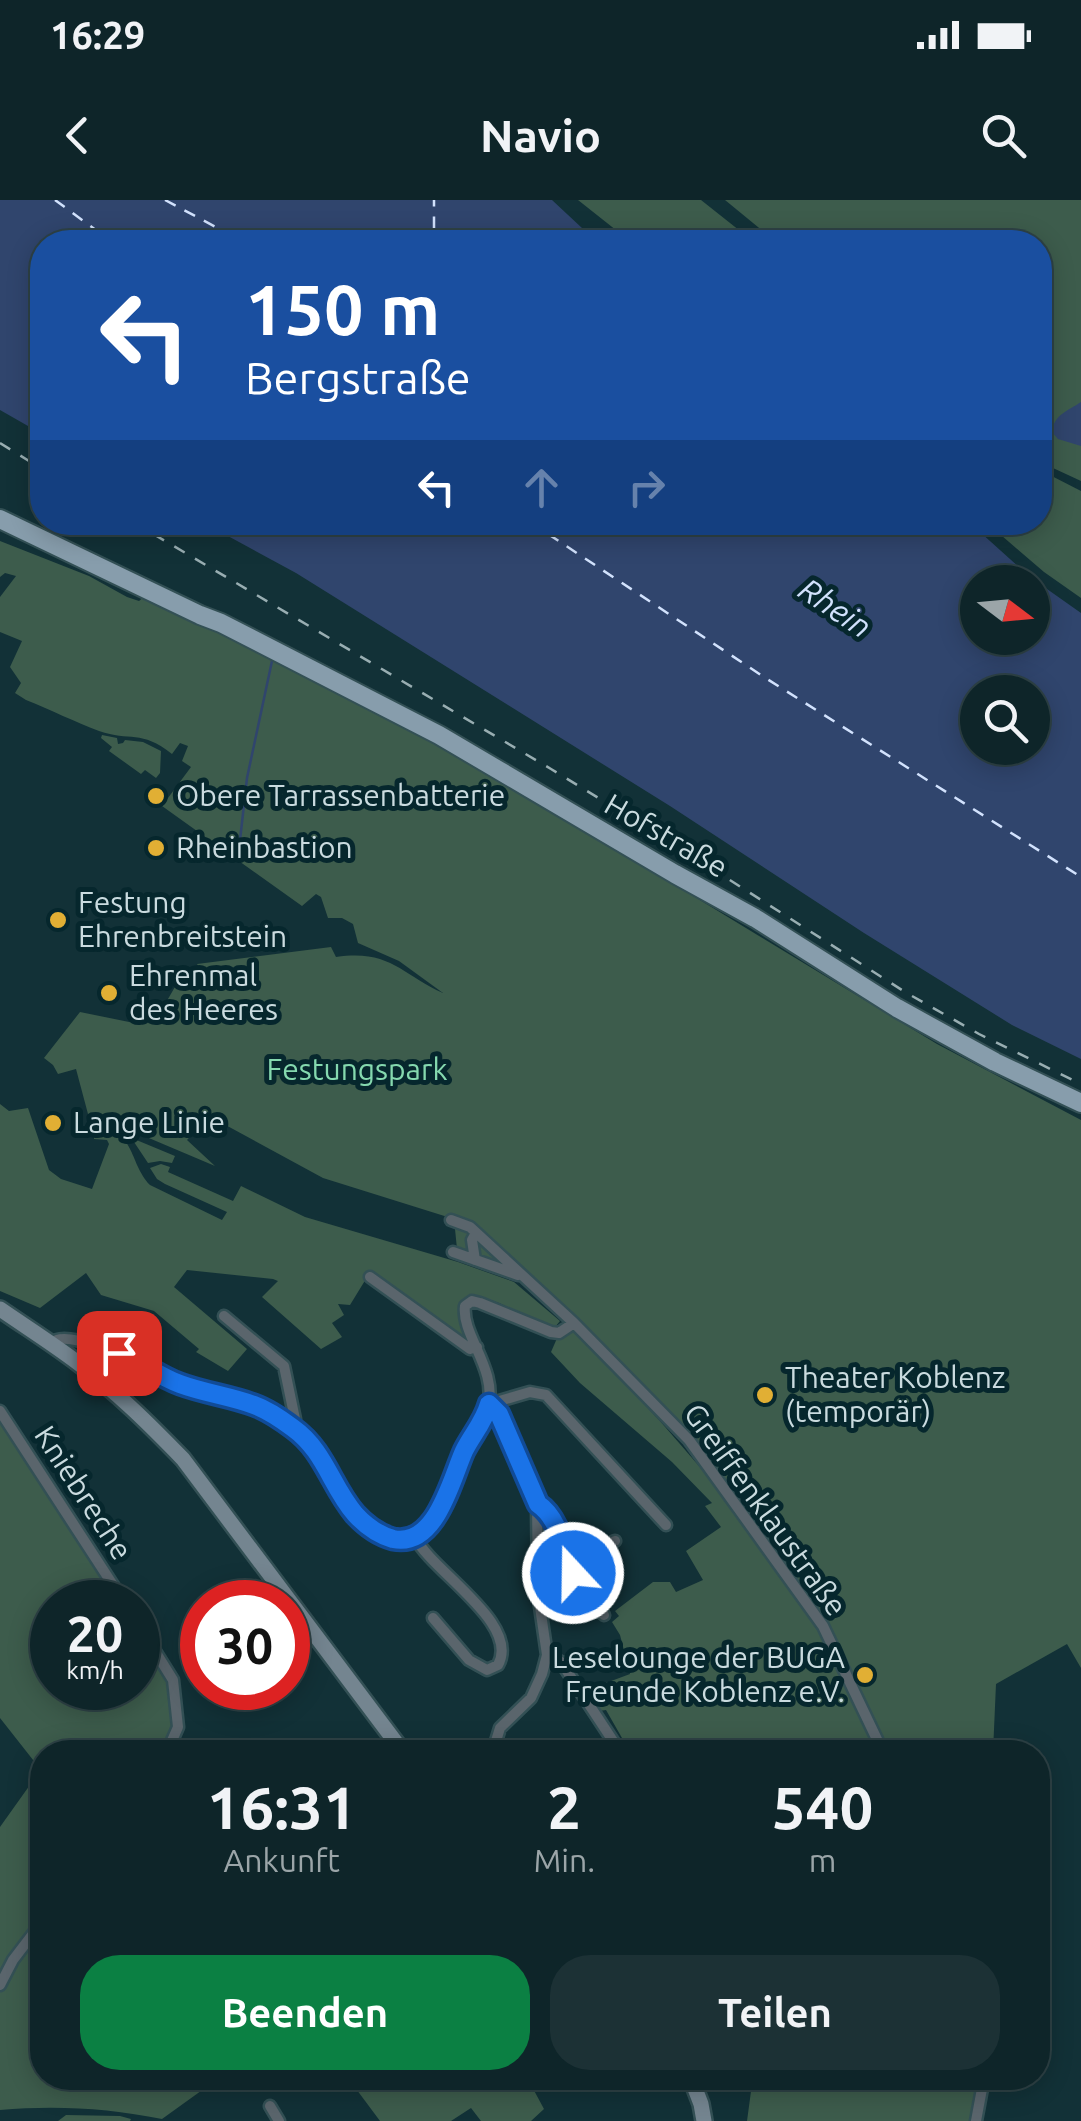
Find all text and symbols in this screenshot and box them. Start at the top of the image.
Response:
text: 16:29 [50,14,145,56]
icon: back [50,108,105,163]
icon: search [976,108,1031,163]
text: Navio [480,110,601,161]
icon: left [80,270,210,400]
text: 150 m [245,270,440,348]
text: Bergstraße [245,352,471,403]
icon: left [409,460,464,515]
icon: ahead [514,460,569,515]
icon: right [619,460,674,515]
north arrow [960,565,1050,655]
map controls [960,565,1050,765]
water label: Rhein [793,570,878,644]
button: search [960,675,1050,765]
place label: Obere Tarrassenbatterie [176,778,505,812]
marker: Obere Tarrassenbatterie [145,785,167,807]
street label: Hofstraße [599,786,734,884]
place label: Rheinbastion [176,830,353,864]
marker: Rheinbastion [145,837,167,859]
place label: Festung Ehrenbreitstein [78,885,287,953]
marker: Festung Ehrenbreitstein [47,909,69,931]
place label: Ehrenmal des Heeres [129,958,278,1026]
marker: Ehrenmal des Heeres [98,982,120,1004]
park label: Festungspark [266,1052,448,1086]
place label: Lange Linie [73,1105,225,1139]
marker: Lange Linie [42,1112,64,1134]
pin [77,1311,162,1396]
icon: arrive [92,1326,147,1381]
place label: Theater Koblenz (temporär) [785,1360,1006,1428]
marker: Theater Koblenz (temporär) [754,1384,776,1406]
street label: Greiffenklaustraße [678,1397,854,1622]
street label: Kniebreche [28,1419,140,1566]
position arrow [521,1521,625,1625]
speed limit sign: 30 [180,1580,310,1710]
text: 20 [67,1605,123,1661]
place label: Leselounge der BUGA Freunde Koblenz e.V. [552,1640,845,1708]
text: km/h [66,1656,124,1684]
marker: Leselounge der BUGA Freunde Koblenz e.V. [854,1664,876,1686]
text: 16:31 [207,1773,357,1840]
text: 2 [547,1773,581,1840]
text: 540 [772,1773,873,1840]
text: Ankunft [223,1842,340,1878]
text: Min. [533,1842,595,1878]
text: m [809,1842,836,1878]
button: Beenden [80,1955,530,2070]
button: Teilen [550,1955,1000,2070]

